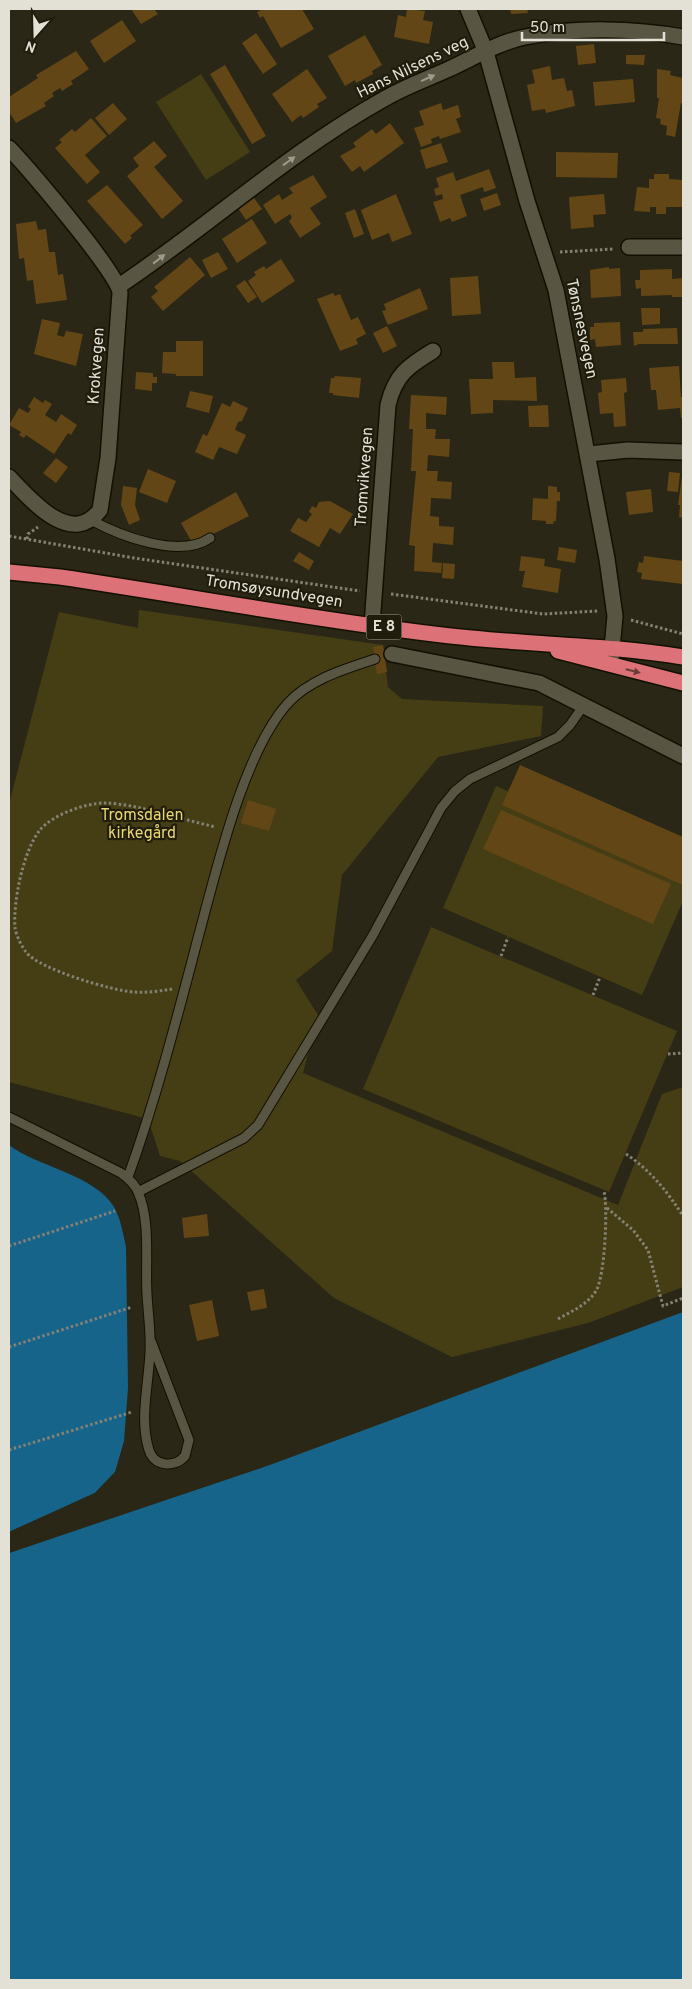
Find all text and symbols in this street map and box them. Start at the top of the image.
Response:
north arrow [10,10,60,60]
scale bar [522,10,664,42]
text: 50 m [530,19,565,38]
street label: Hans Nilsens veg [354,32,472,104]
text: N [23,36,39,56]
one-way arrow [421,74,435,82]
one-way arrow [282,156,296,166]
one-way arrow [152,253,165,264]
street label: Tønsnesvegen [561,277,601,381]
street label: Krokvegen [84,327,110,405]
street label: Tromvikvegen [352,426,378,528]
street label: Tromsøysundvegen [204,571,344,613]
road number: E 8 [366,614,402,640]
one-way arrow [625,667,640,675]
park label: Tromsdalen kirkegård [101,806,183,844]

